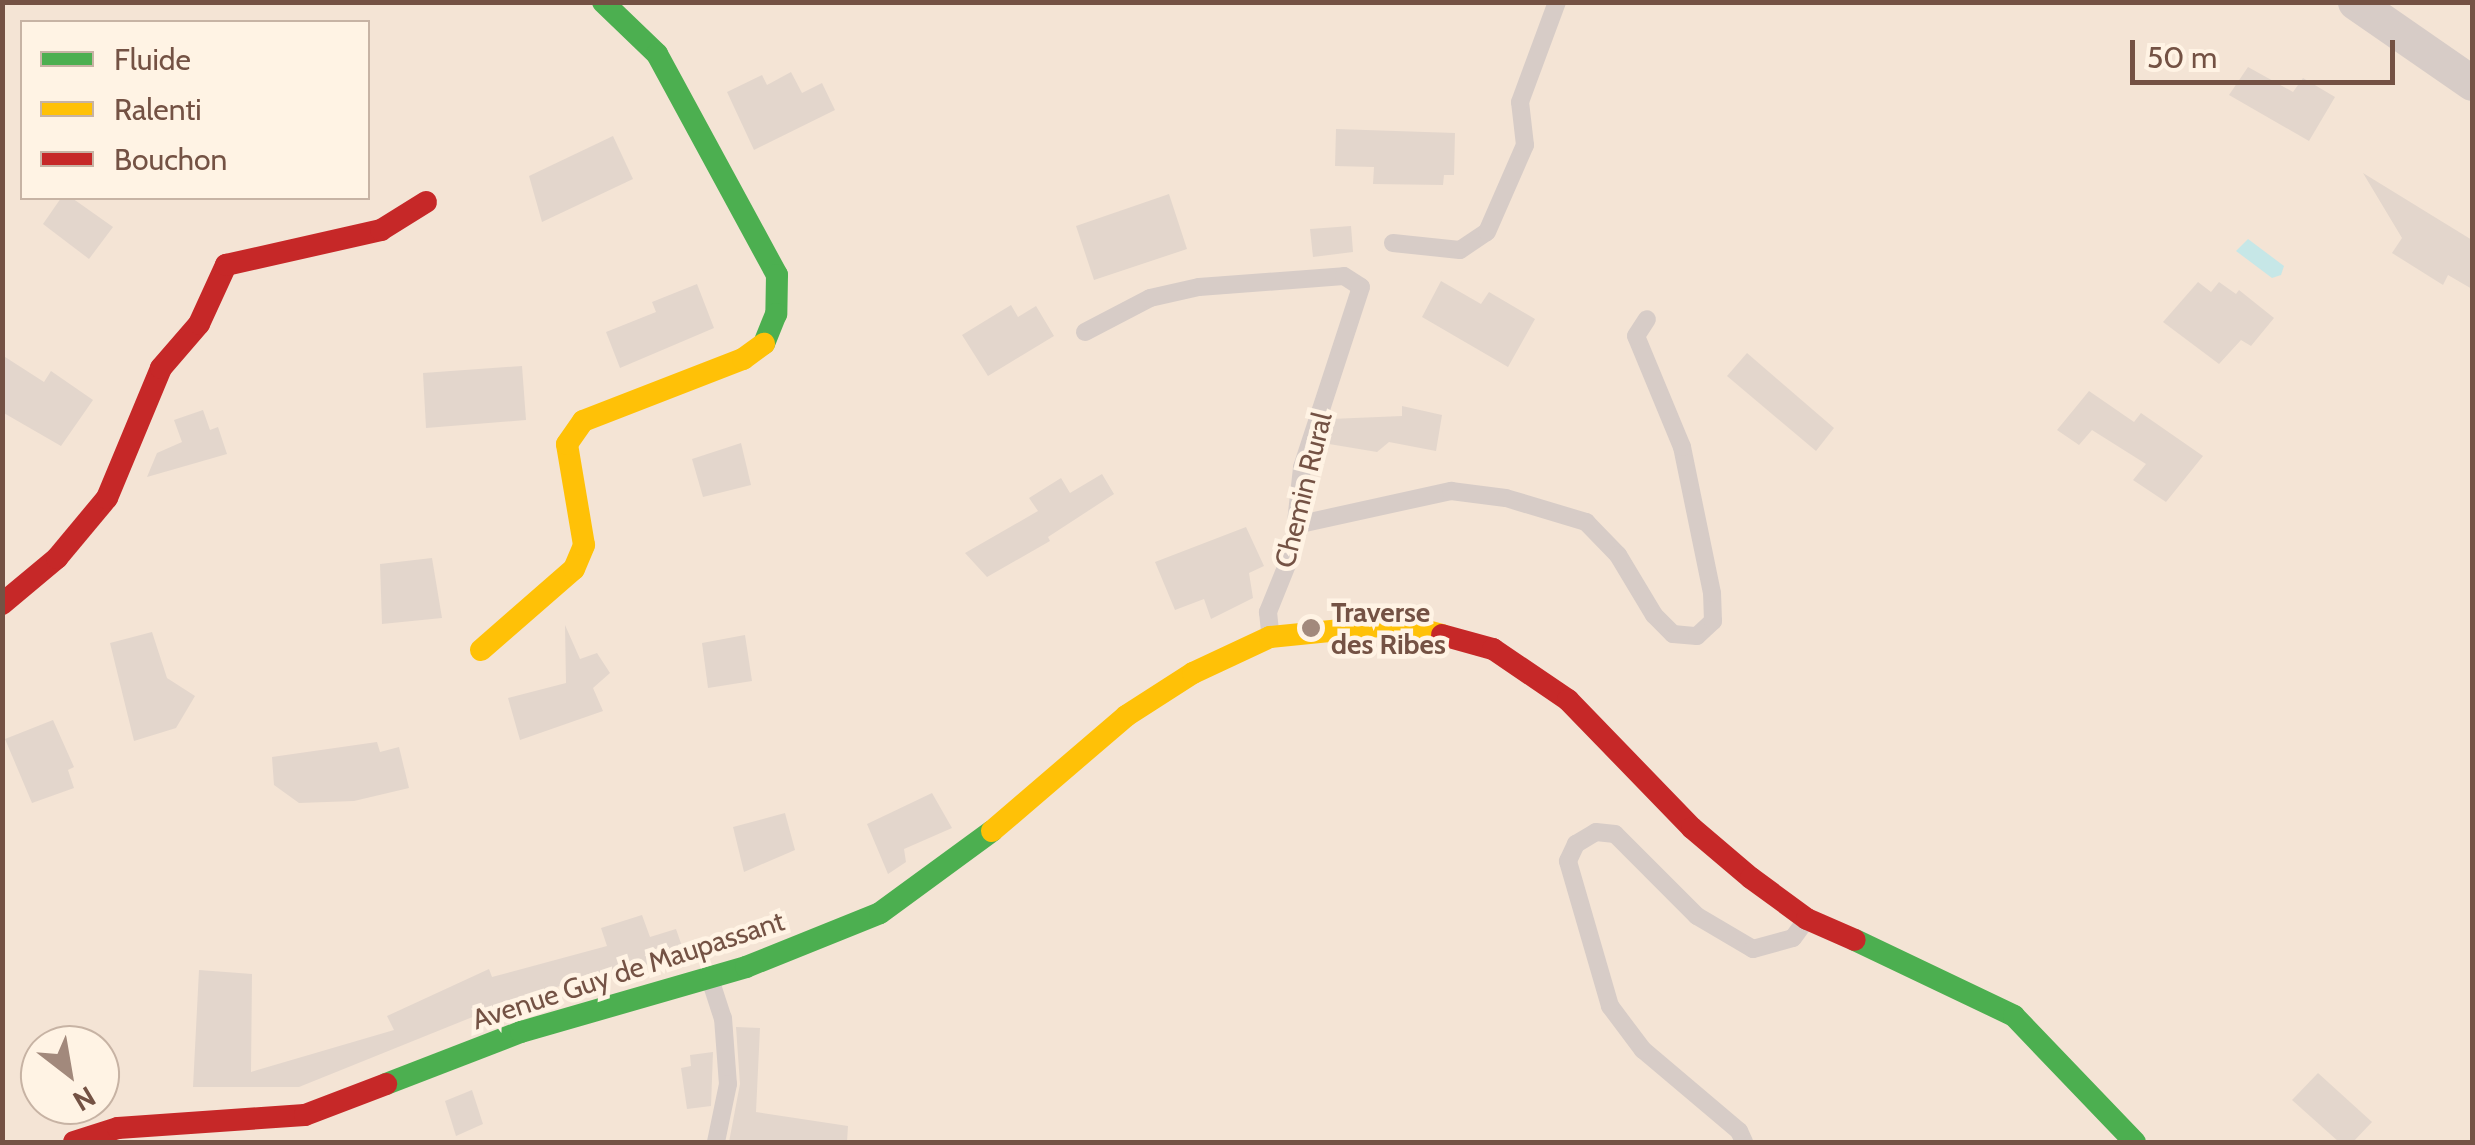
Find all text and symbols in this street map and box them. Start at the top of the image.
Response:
legend [20,20,370,200]
scale bar [2135,20,2400,82]
text: 50 m [2147,39,2217,76]
text: Fluide [114,41,191,78]
text: Ralenti [114,91,202,128]
text: Bouchon [114,141,227,178]
street label: Chemin Rural [1267,409,1339,571]
place label: Traverse des Ribes [1331,595,1446,661]
marker: Traverse des Ribes [1300,617,1322,639]
street label: Avenue Guy de Maupassant [468,904,788,1036]
north arrow [20,1025,120,1125]
text: N [67,1079,102,1119]

